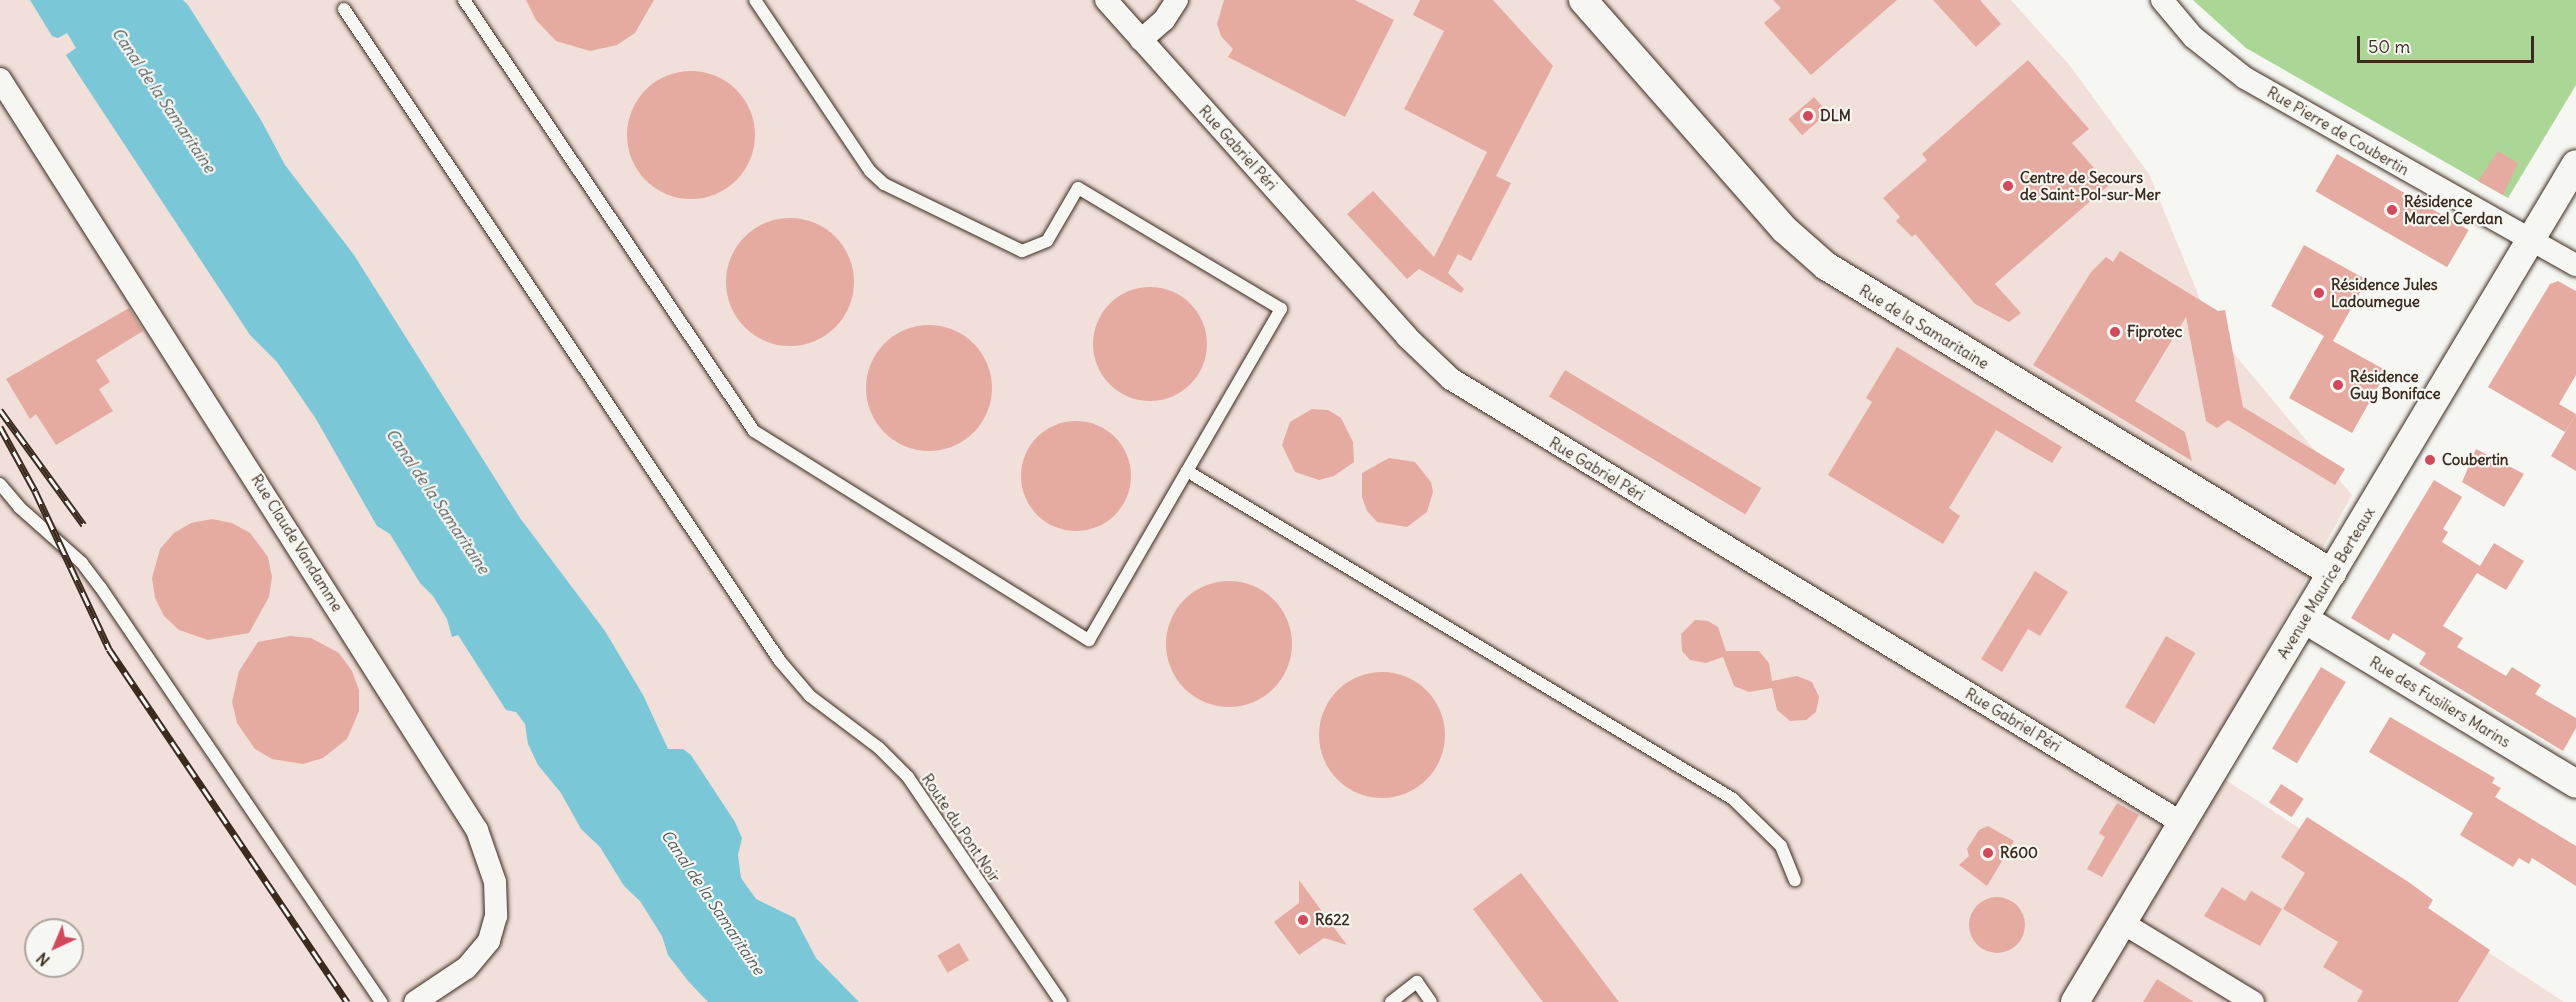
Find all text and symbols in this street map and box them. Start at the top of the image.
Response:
water label: Canal de la Samaritaine [108,24,220,176]
scale bar [2360,24,2537,62]
text: 50 m [2368,35,2410,58]
street label: Rue Pierre de Coubertin [2264,83,2412,179]
street label: Rue Gabriel Péri [1195,102,1281,194]
place label: DLM [1820,107,1851,125]
marker: DLM [1801,109,1815,123]
place label: Centre de Secours de Saint-Pol-sur-Mer [2020,168,2161,203]
marker: Centre de Secours de Saint-Pol-sur-Mer [2001,179,2015,193]
place label: Résidence Marcel Cerdan [2404,192,2503,227]
marker: Résidence Marcel Cerdan [2385,203,2399,217]
place label: Résidence Jules Ladoumegue [2331,275,2438,310]
street label: Rue de la Samaritaine [1856,281,1992,373]
marker: Résidence Jules Ladoumegue [2312,286,2326,300]
place label: Fiprotec [2127,323,2182,341]
marker: Fiprotec [2108,325,2122,339]
place label: Résidence Guy Boniface [2350,367,2441,402]
marker: Résidence Guy Boniface [2331,378,2345,392]
water label: Canal de la Samaritaine [382,425,494,577]
street label: Rue Gabriel Péri [1546,433,1648,505]
place label: Coubertin [2442,451,2508,469]
marker: Coubertin [2423,453,2437,467]
street label: Rue Claude Vandamme [247,471,347,615]
street label: Avenue Maurice Berteaux [2274,504,2378,662]
street label: Rue des Fusiliers Marins [2366,653,2514,751]
street label: Rue Gabriel Péri [1962,684,2064,756]
street label: Route du Pont Noir [918,770,1004,886]
water label: Canal de la Samaritaine [657,826,769,978]
place label: R600 [2000,844,2038,862]
marker: R600 [1981,846,1995,860]
place label: R622 [1315,911,1350,929]
marker: R622 [1296,913,1310,927]
north arrow [24,918,84,978]
text: N [32,948,54,971]

